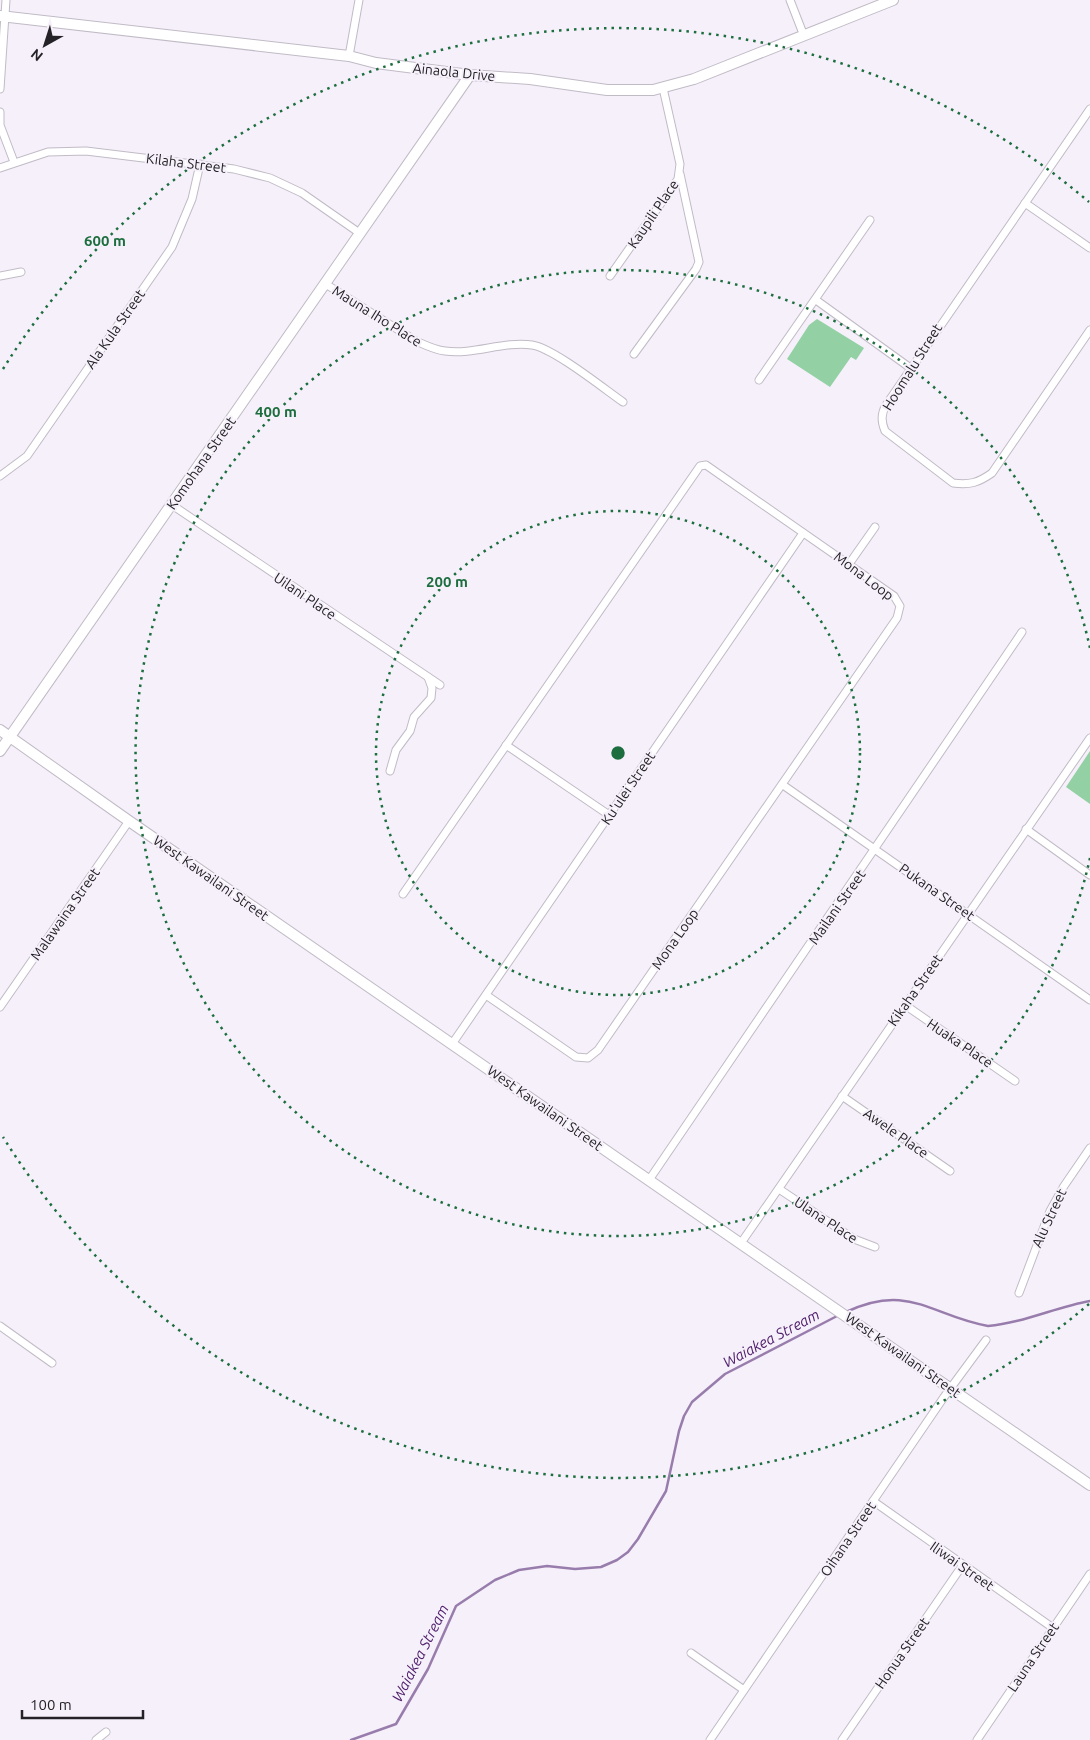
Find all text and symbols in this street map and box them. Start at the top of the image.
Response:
north arrow [20,20,70,70]
text: N [28,46,46,65]
street label: Ainaola Drive [412,60,496,84]
street label: Kilaha Street [145,150,227,176]
street label: Kaupili Place [624,177,682,251]
text: 600 m [84,232,126,249]
street label: Mauna Iho Place [329,282,425,350]
street label: Ala Kula Street [82,286,148,372]
street label: Hoomalu Street [879,320,945,413]
text: 400 m [255,403,297,420]
street label: Komohana Street [163,413,239,512]
street label: Mona Loop [831,548,897,604]
street label: Uilani Place [271,569,339,623]
text: 200 m [426,573,468,590]
centre of rings [609,744,627,762]
street label: Ku'ulei Street [598,748,659,828]
street label: West Kawailani Street [150,832,272,924]
street label: Pukana Street [896,860,978,924]
street label: Malawaina Street [27,864,103,963]
street label: Mailani Street [805,866,869,947]
street label: Mona Loop [648,906,702,972]
street label: Kikaha Street [884,951,946,1029]
street label: Huaka Place [924,1015,996,1071]
street label: West Kawailani Street [484,1062,606,1154]
street label: Awele Place [860,1105,932,1161]
street label: Alu Street [1028,1186,1070,1250]
street label: Ulana Place [791,1194,861,1246]
water label: Waiakea Stream [720,1305,822,1371]
street label: West Kawailani Street [842,1309,964,1401]
street label: Oihana Street [817,1498,879,1580]
street label: Iliwai Street [927,1538,997,1594]
water label: Waiakea Stream [388,1602,452,1704]
street label: Honua Street [872,1614,933,1692]
street label: Launa Street [1004,1619,1062,1695]
scale bar [22,1688,144,1720]
text: 100 m [30,1696,72,1713]

